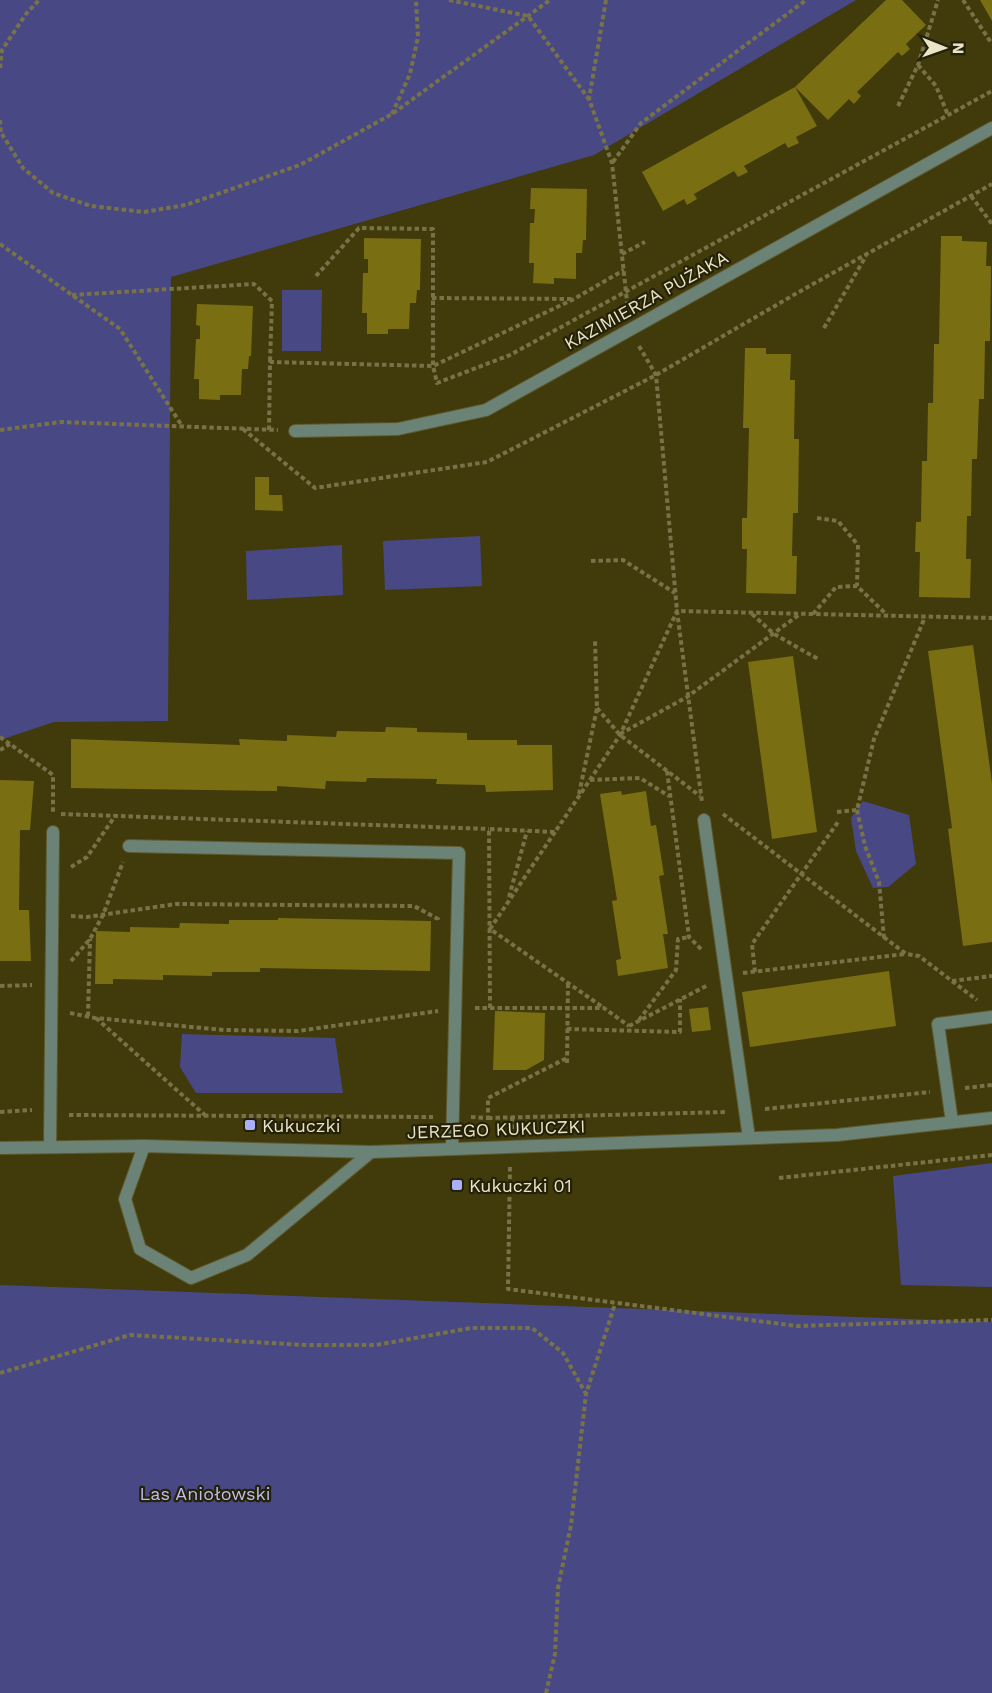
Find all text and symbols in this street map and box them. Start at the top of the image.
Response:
north arrow [914,18,974,78]
text: N [949,42,968,54]
street label: KAZIMIERZA PUŻAKA [561,246,732,354]
place label: Kukuczki [262,1115,340,1136]
street label: JERZEGO KUKUCZKI [406,1115,586,1143]
marker: Kukuczki [243,1118,257,1132]
place label: Kukuczki 01 [469,1175,572,1196]
marker: Kukuczki 01 [450,1178,464,1192]
park label: Las Aniołowski [139,1483,271,1504]

